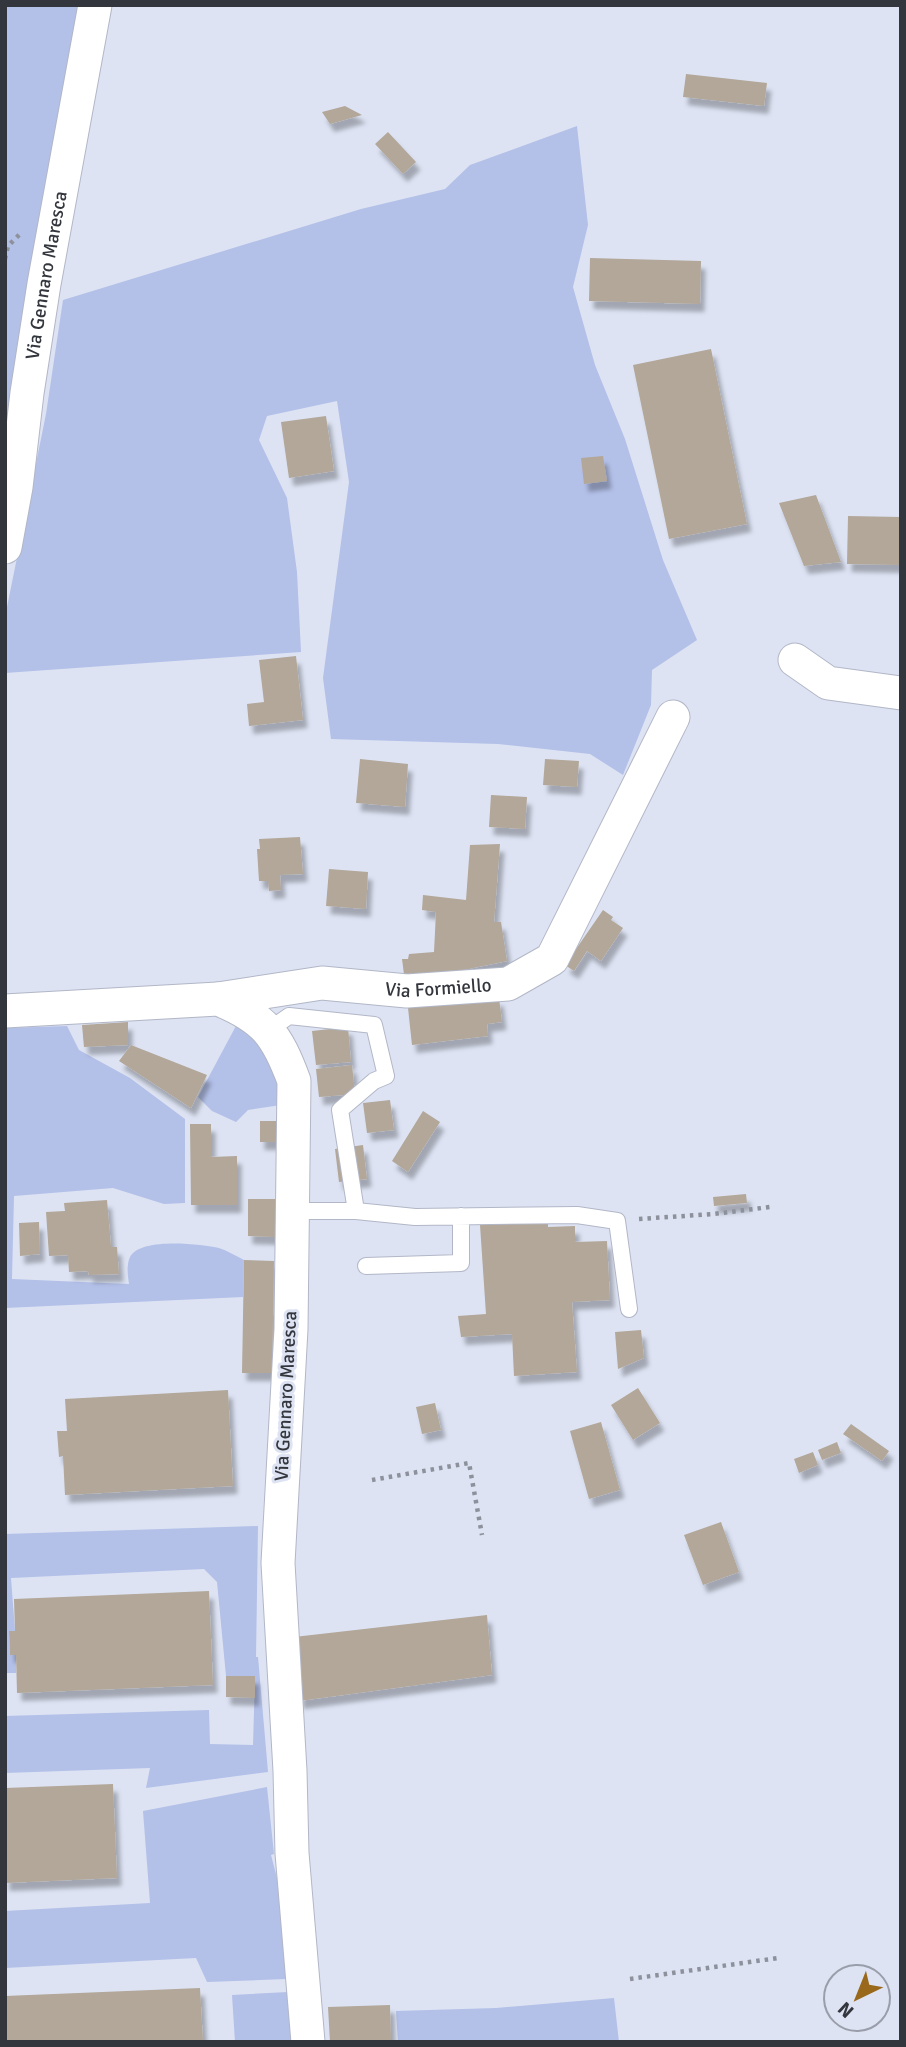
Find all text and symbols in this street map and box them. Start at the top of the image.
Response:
street label: Via Gennaro Maresca [20,189,73,361]
street label: Via Formiello [384,973,492,1003]
street label: Via Gennaro Maresca [270,1310,302,1482]
north arrow [822,1963,892,2033]
text: N [833,1996,859,2023]

